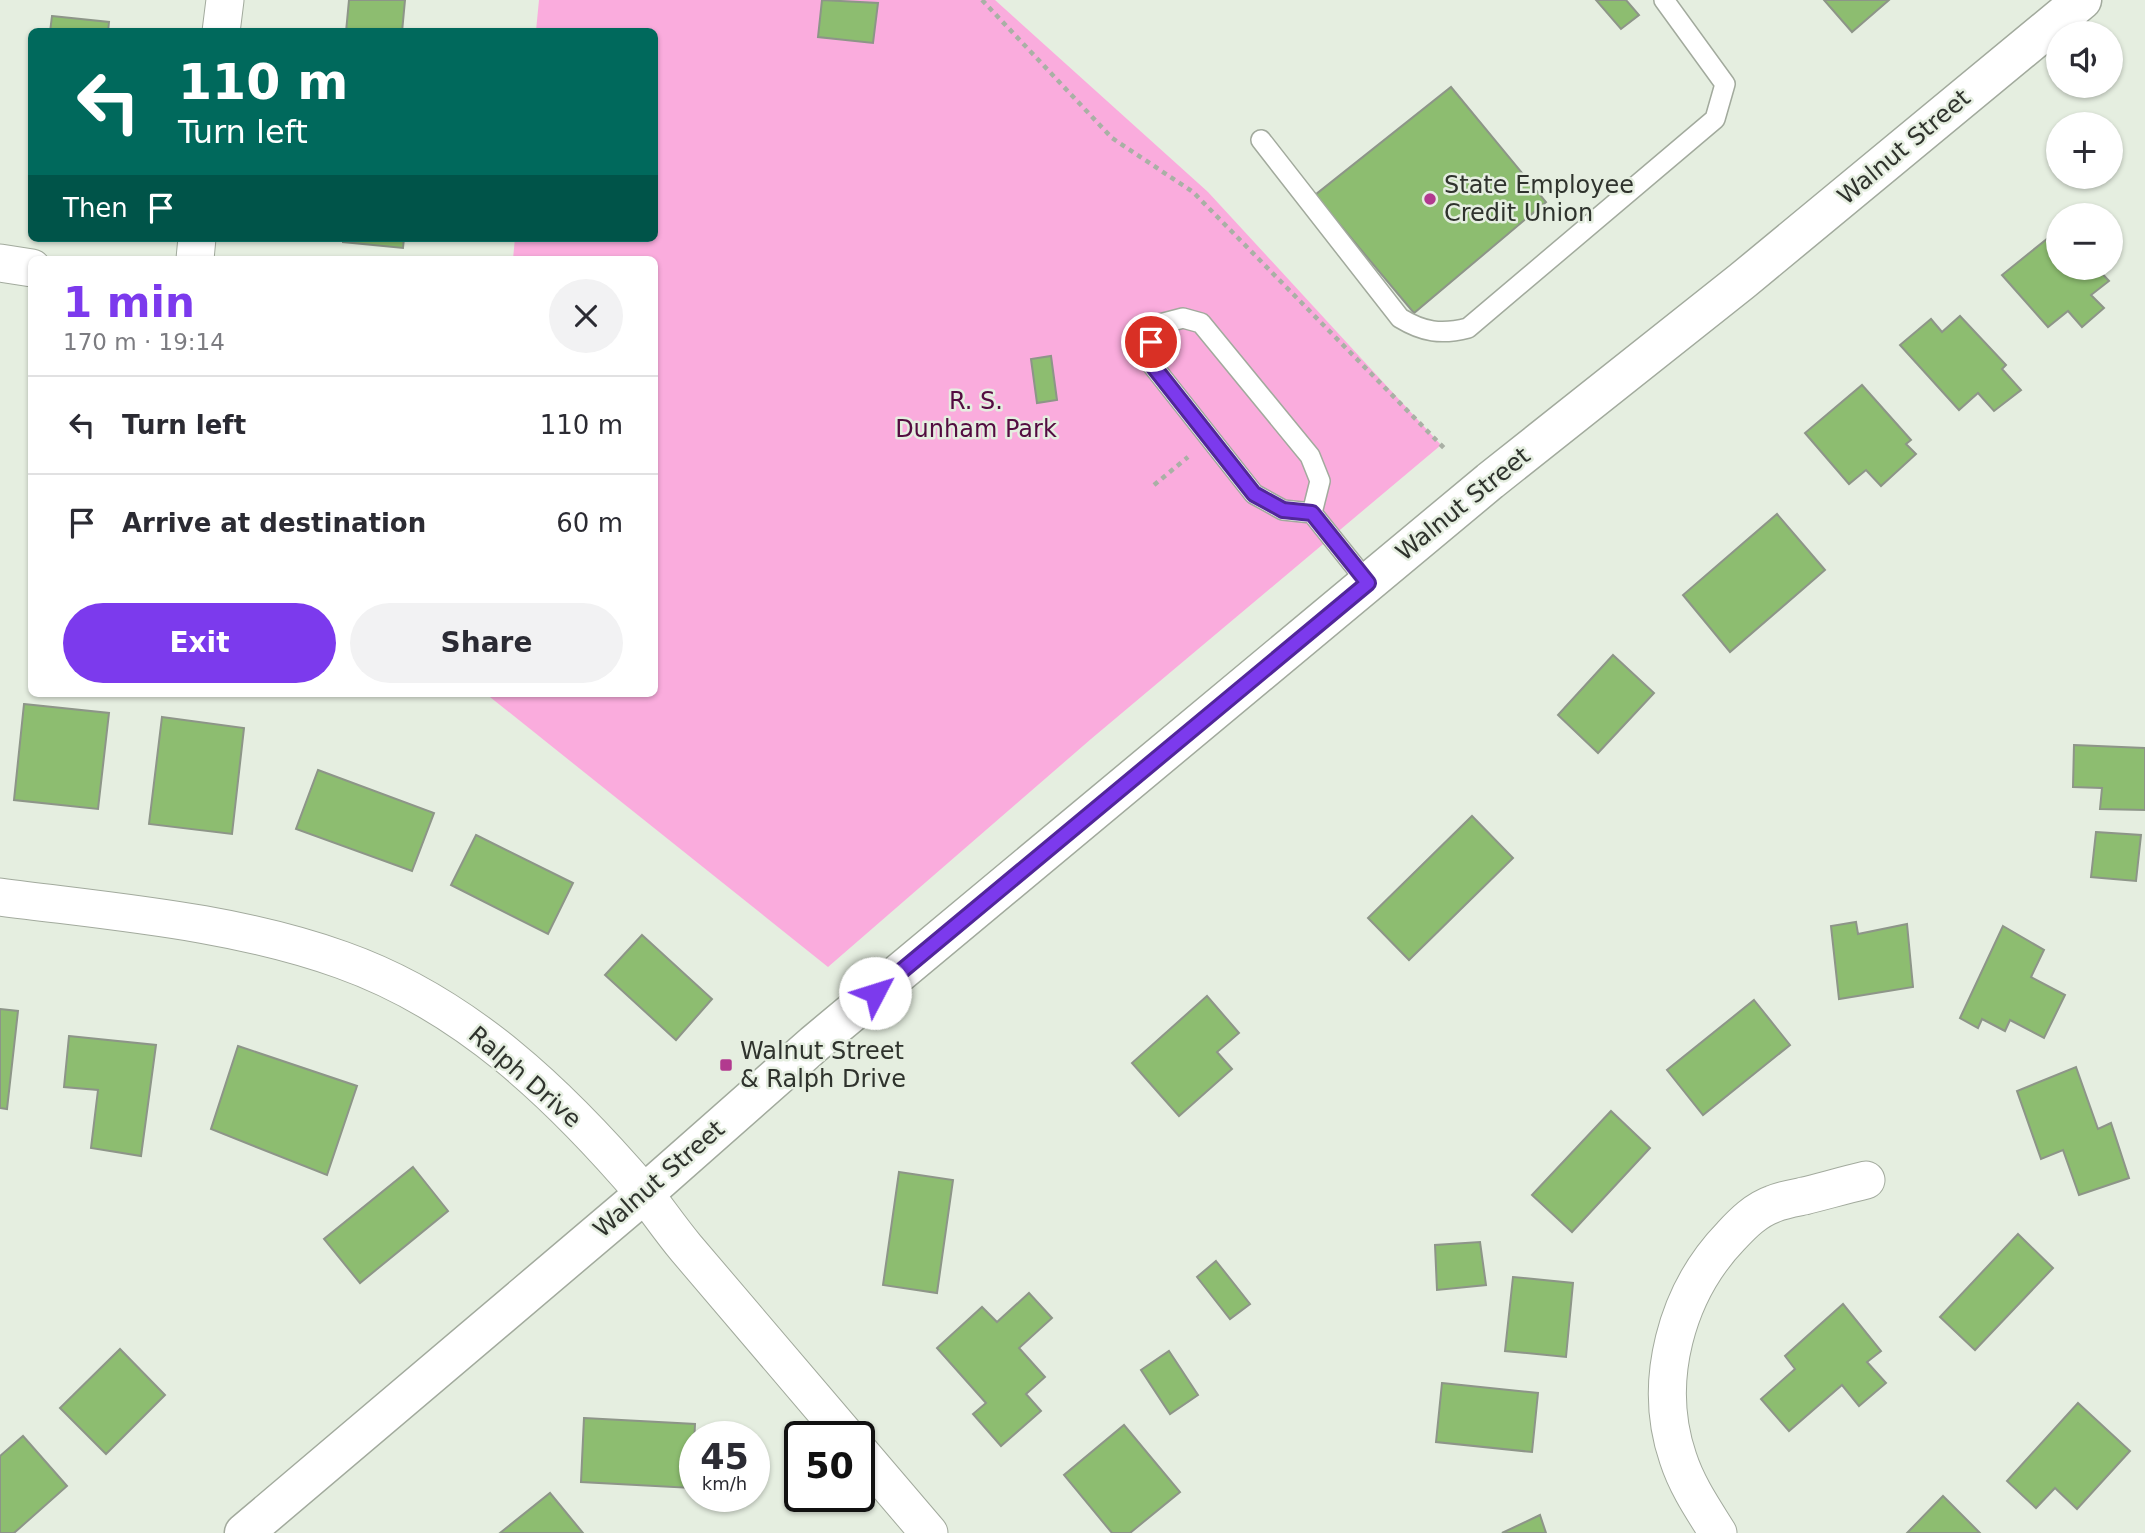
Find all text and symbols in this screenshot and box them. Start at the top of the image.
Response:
map controls [2046,21,2123,280]
button: sound [2046,21,2123,98]
text: 110 m [178,54,348,111]
icon: left [63,56,154,147]
street label: Walnut Street [1832,84,1976,210]
button: + [2046,112,2123,189]
text: Turn left [178,113,308,151]
place label: State Employee Credit Union [1444,171,1634,227]
icon: arrive [142,189,180,227]
marker: State Employee Credit Union [1422,191,1438,207]
text: Then [63,193,128,223]
button: − [2046,203,2123,280]
text: 1 min [63,278,195,327]
button: close [549,279,623,353]
pin [1121,312,1181,372]
icon: arrive [1132,323,1170,361]
text: 170 m · 19:14 [63,329,225,355]
park label: R. S. Dunham Park [895,387,1057,443]
icon: left [63,406,101,444]
text: Turn left [122,410,246,440]
text: 110 m [540,410,623,440]
street label: Walnut Street [1390,442,1536,566]
icon: arrive [63,504,101,542]
text: Arrive at destination [122,508,426,538]
text: 60 m [556,508,623,538]
button: Exit [63,603,336,683]
button: Share [350,603,623,683]
position arrow [838,956,912,1030]
street label: Ralph Drive [463,1021,587,1133]
place label: Walnut Street & Ralph Drive [740,1037,906,1093]
marker: Walnut Street & Ralph Drive [718,1057,734,1073]
street label: Walnut Street [588,1115,730,1243]
speed limit sign: 50 [784,1421,875,1512]
text: 45 [700,1437,749,1477]
text: km/h [702,1473,747,1494]

